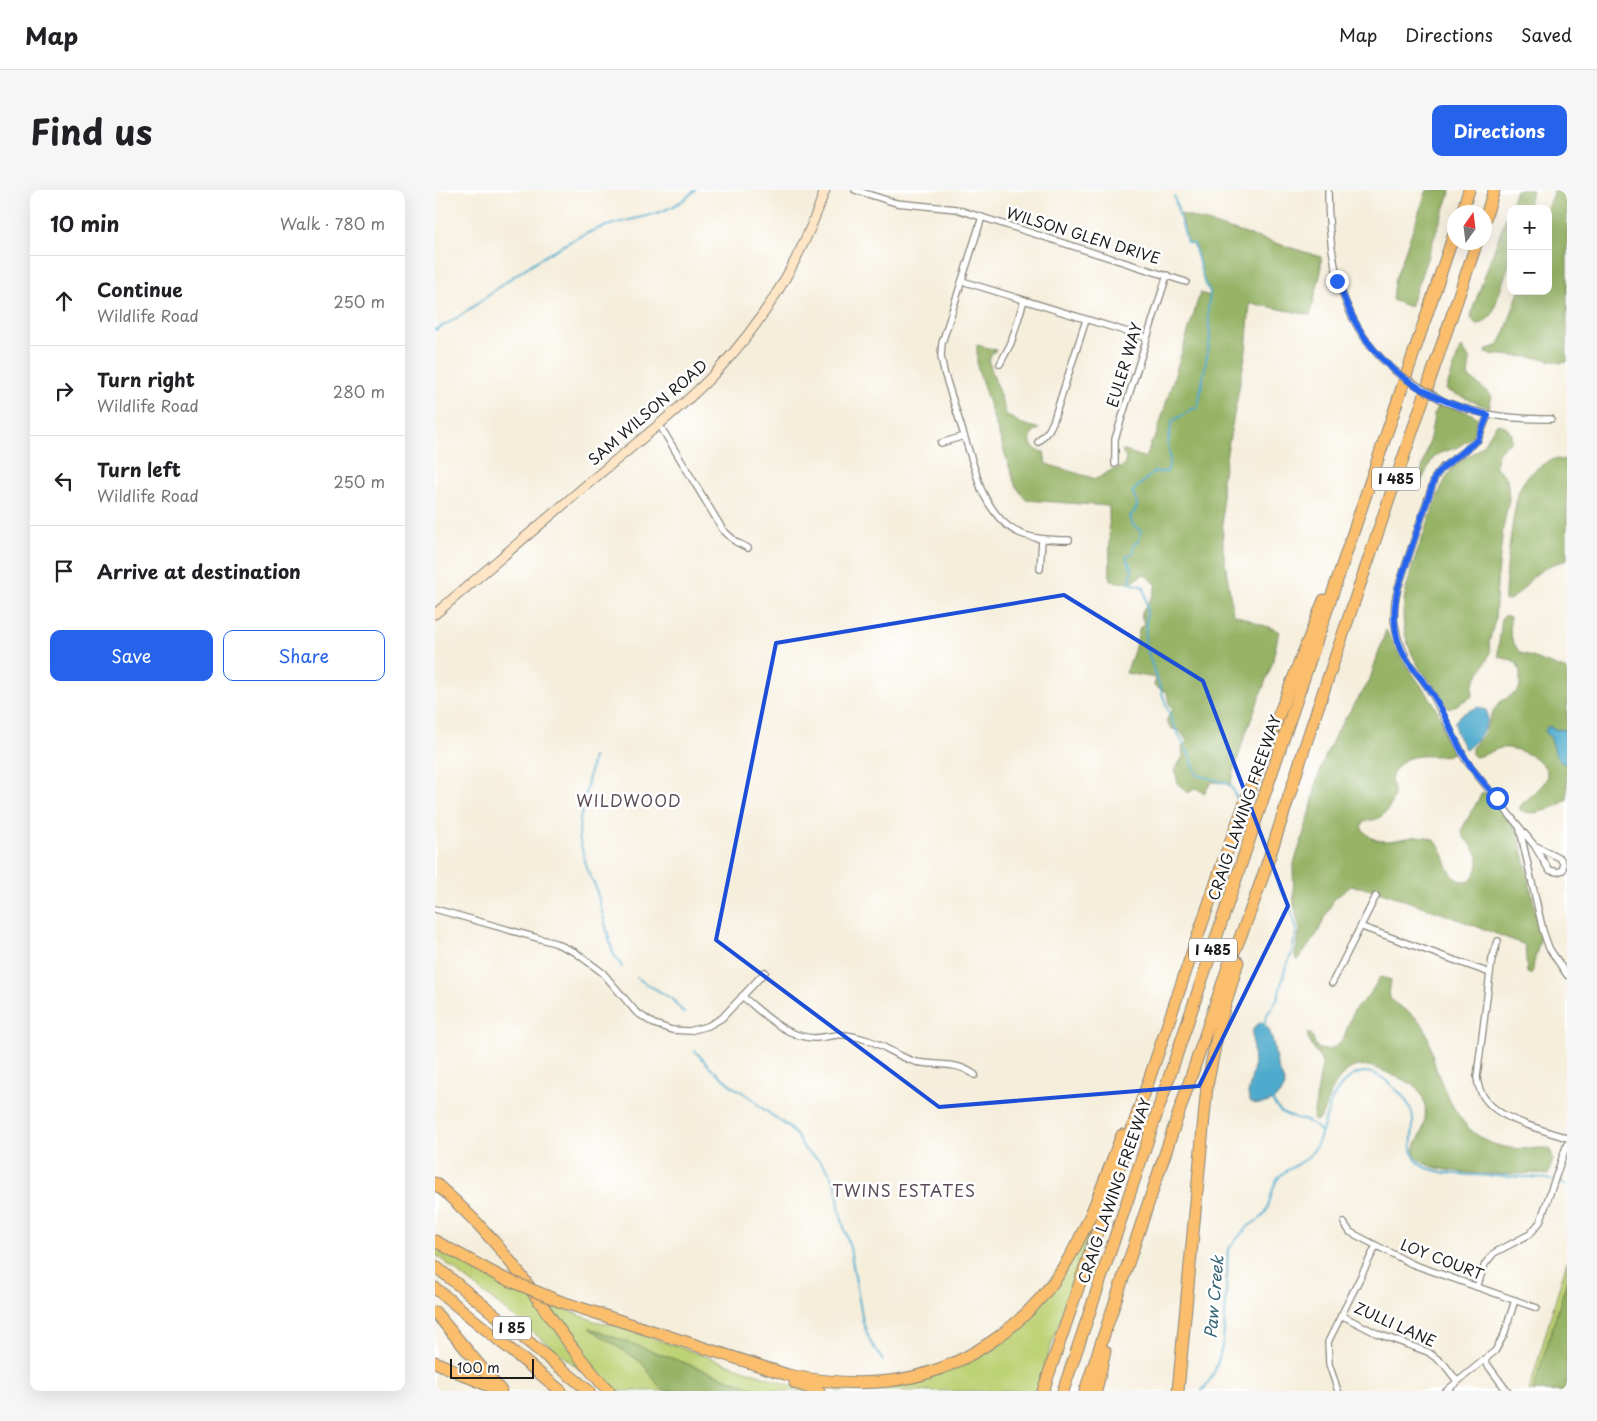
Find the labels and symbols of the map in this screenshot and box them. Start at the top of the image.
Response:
street label: WILSON GLEN DRIVE [1004,200,1163,269]
north arrow [1447,205,1492,250]
route end [1326,270,1349,293]
street label: EULER WAY [1100,319,1147,410]
street label: SAM WILSON ROAD [582,353,712,470]
road number: I 485 [1372,468,1420,490]
street label: CRAIG LAWING FREEWAY [1201,712,1286,903]
route start [1486,787,1509,810]
district label: WILDWOOD [576,788,682,812]
road number: I 485 [1189,938,1237,962]
street label: CRAIG LAWING FREEWAY [1071,1095,1156,1286]
district label: TWINS ESTATES [832,1178,976,1202]
street label: LOY COURT [1397,1232,1488,1285]
water label: Paw Creek [1197,1253,1229,1339]
street label: ZULLI LANE [1351,1295,1440,1352]
road number: I 85 [493,1316,531,1340]
scale bar [450,1356,534,1379]

